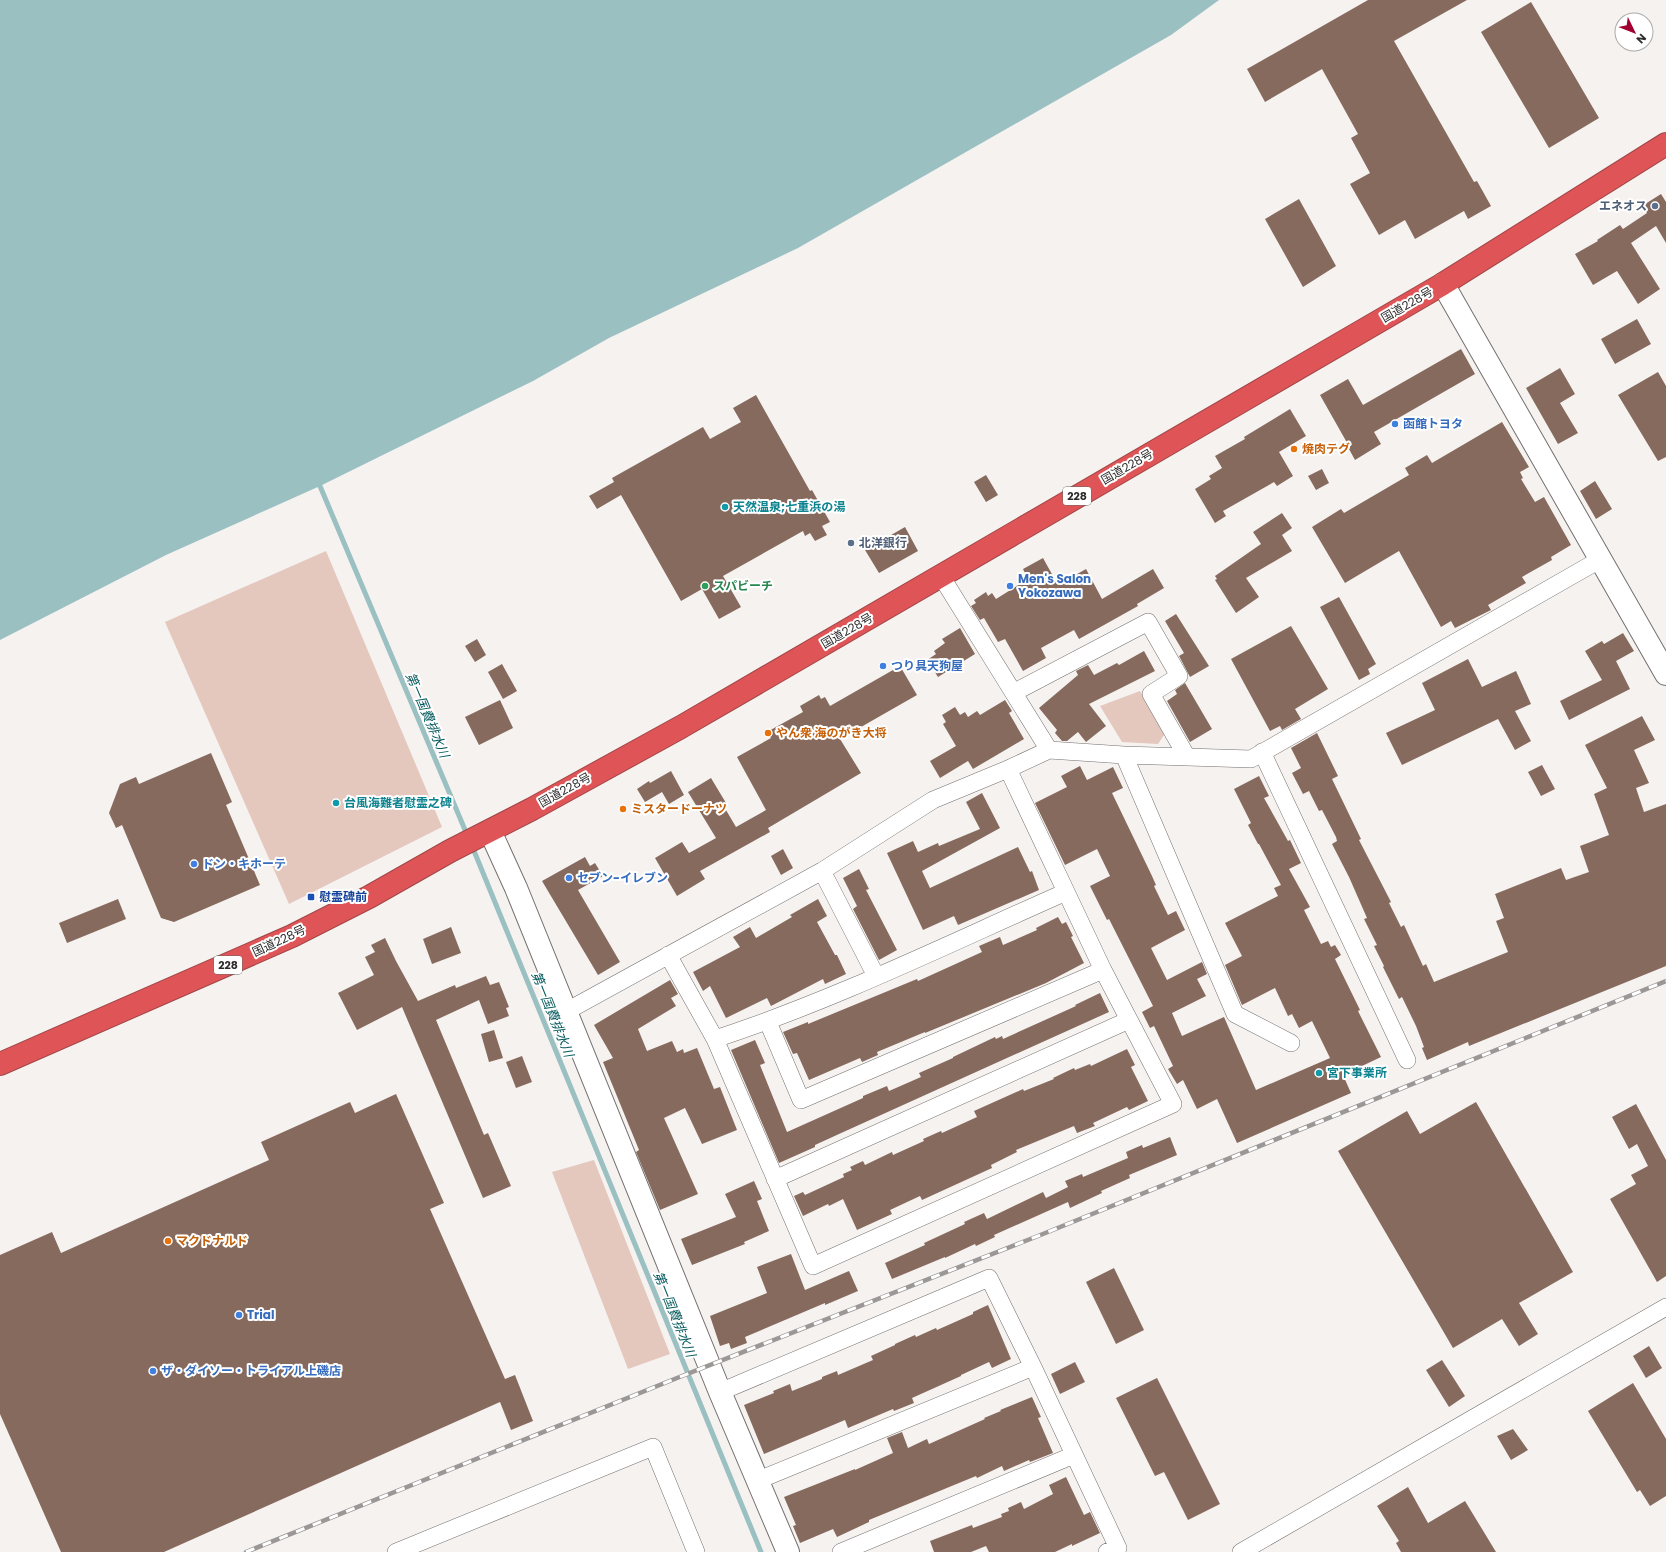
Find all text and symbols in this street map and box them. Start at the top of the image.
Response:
north arrow [1614,12,1654,52]
text: N [1633,30,1650,47]
place label: エネオス [1599,197,1647,214]
marker: エネオス [1650,201,1660,211]
street label: 国道228号 [1378,283,1436,326]
place label: 函館トヨタ [1403,415,1463,432]
marker: 函館トヨタ [1390,419,1400,429]
place label: 焼肉テグ [1302,440,1350,457]
marker: 焼肉テグ [1289,444,1299,454]
street label: 国道228号 [1098,445,1156,488]
road number: 228 [1063,487,1091,505]
place label: 天然温泉;七重浜の湯 [733,498,845,515]
marker: 天然温泉;七重浜の湯 [720,502,730,512]
place label: 北洋銀行 [859,534,907,551]
marker: 北洋銀行 [846,538,856,548]
place label: Men's Salon Yokozawa [1018,570,1091,601]
place label: スパビーチ [713,577,773,594]
marker: スパビーチ [700,581,710,591]
marker: Men's Salon Yokozawa [1005,581,1015,591]
street label: 国道228号 [818,609,876,652]
place label: つり具天狗屋 [891,657,963,674]
marker: つり具天狗屋 [878,661,888,671]
water label: 第一国費排水川 [401,670,455,763]
place label: やん衆 海のがき大将 [776,724,887,741]
marker: やん衆 海のがき大将 [763,728,773,738]
street label: 国道228号 [536,768,594,811]
place label: 台風海難者慰霊之碑 [344,794,452,811]
marker: 台風海難者慰霊之碑 [331,798,341,808]
place label: ミスタードーナツ [631,800,727,817]
marker: ミスタードーナツ [618,804,628,814]
place label: ドン・キホーテ [202,855,286,872]
marker: ドン・キホーテ [189,859,199,869]
place label: セブン-イレブン [577,869,668,886]
marker: セブン-イレブン [564,873,574,883]
place label: 慰霊碑前 [319,888,367,905]
marker: 慰霊碑前 [306,892,316,902]
street label: 国道228号 [249,921,308,960]
road number: 228 [214,956,242,974]
water label: 第一国費排水川 [527,968,579,1062]
place label: 宮下事業所 [1327,1064,1387,1081]
marker: 宮下事業所 [1314,1068,1324,1078]
place label: マクドナルド [176,1232,248,1249]
marker: マクドナルド [163,1236,173,1246]
water label: 第一国費排水川 [649,1268,701,1362]
place label: Trial [247,1306,274,1323]
marker: Trial [234,1310,244,1320]
place label: ザ・ダイソー・トライアル上磯店 [161,1362,341,1379]
marker: ザ・ダイソー・トライアル上磯店 [148,1366,158,1376]

